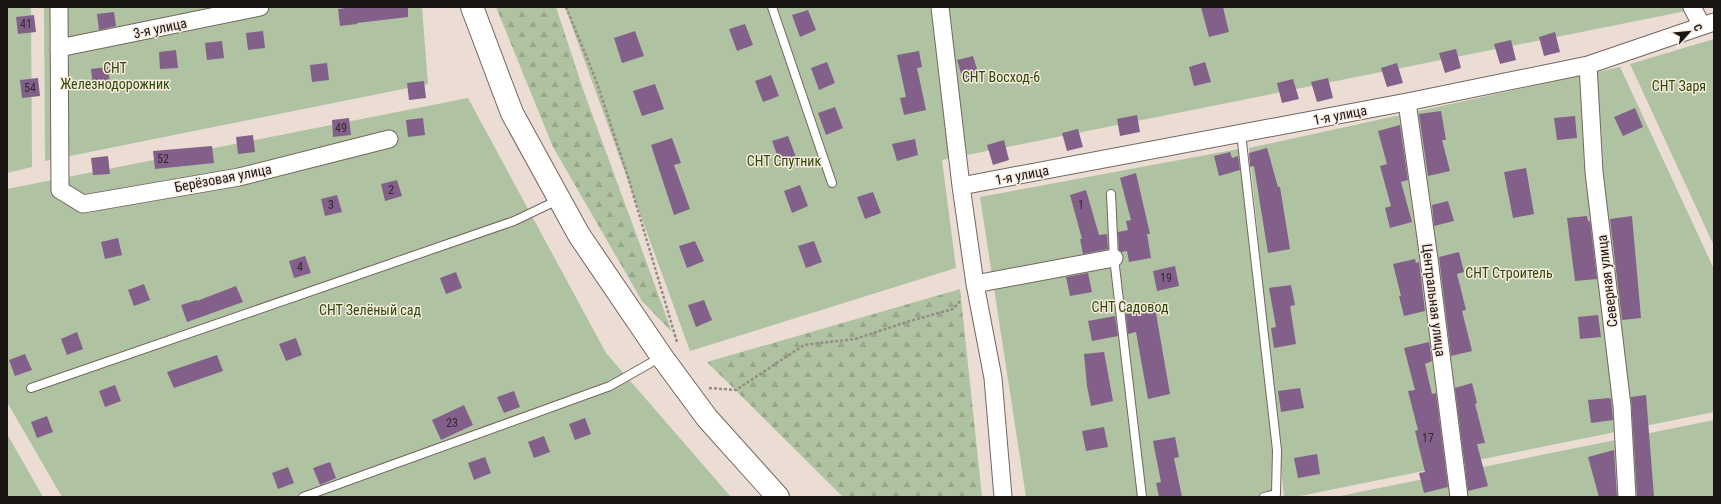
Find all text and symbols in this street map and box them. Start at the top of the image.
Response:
north arrow [1669,12,1709,52]
street label: 3-я улица [132,15,188,41]
house number: 41 [20,17,32,31]
text: С [1690,22,1705,33]
park label: СНТ Железнодорожник [60,60,170,92]
park label: СНТ Восход-6 [962,69,1040,85]
park label: СНТ Заря [1652,78,1706,94]
house number: 54 [24,81,36,95]
street label: 1-я улица [1312,102,1368,128]
house number: 49 [335,121,347,135]
house number: 52 [157,152,169,166]
park label: СНТ Спутник [747,153,822,169]
street label: Берёзовая улица [173,161,273,195]
street label: 1-я улица [994,162,1050,188]
house number: 2 [388,183,394,197]
house number: 3 [328,198,334,212]
house number: 1 [1078,198,1084,212]
street label: Северная улица [1593,234,1621,328]
street label: Центральная улица [1419,243,1449,357]
house number: 4 [297,260,303,274]
park label: СНТ Строитель [1465,265,1553,281]
house number: 19 [1160,271,1172,285]
park label: СНТ Садовод [1092,299,1169,315]
park label: СНТ Зелёный сад [319,302,421,318]
house number: 23 [446,416,458,430]
house number: 17 [1422,431,1434,445]

